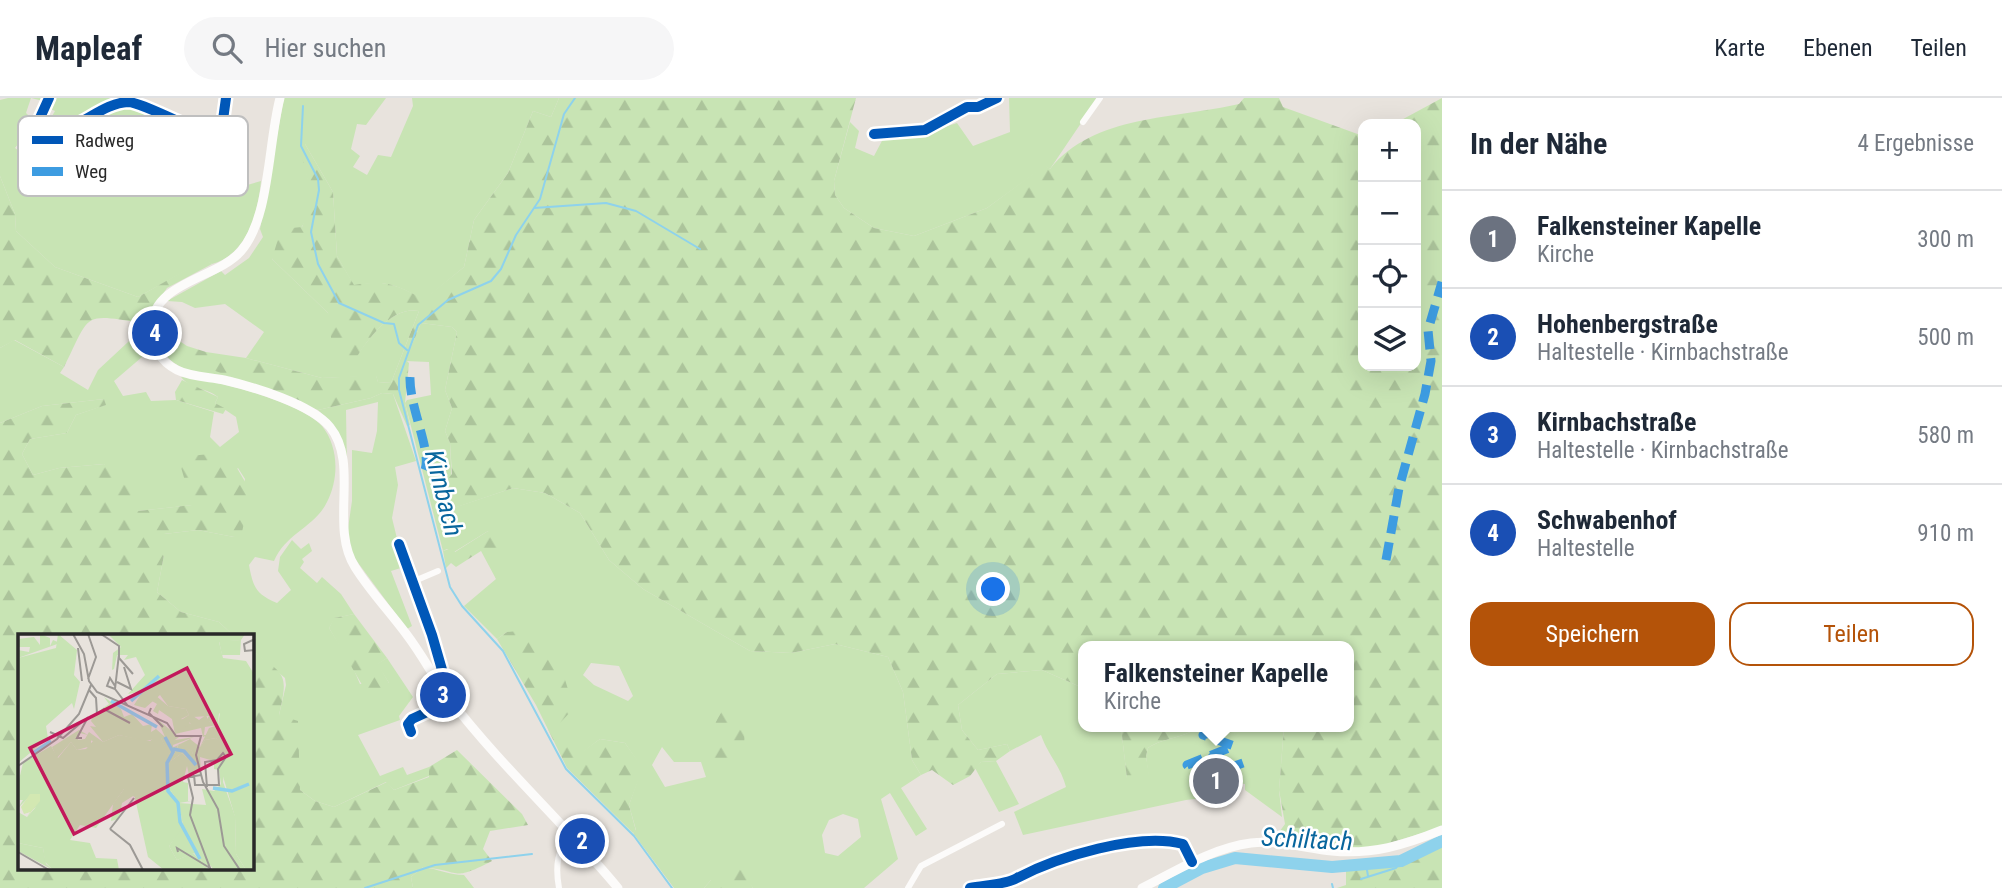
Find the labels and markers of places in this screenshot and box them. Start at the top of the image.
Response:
pin: 4 [132,307,178,359]
pin: 3 [420,669,466,721]
pin: 1 [1193,755,1239,807]
pin: 2 [559,815,605,867]

